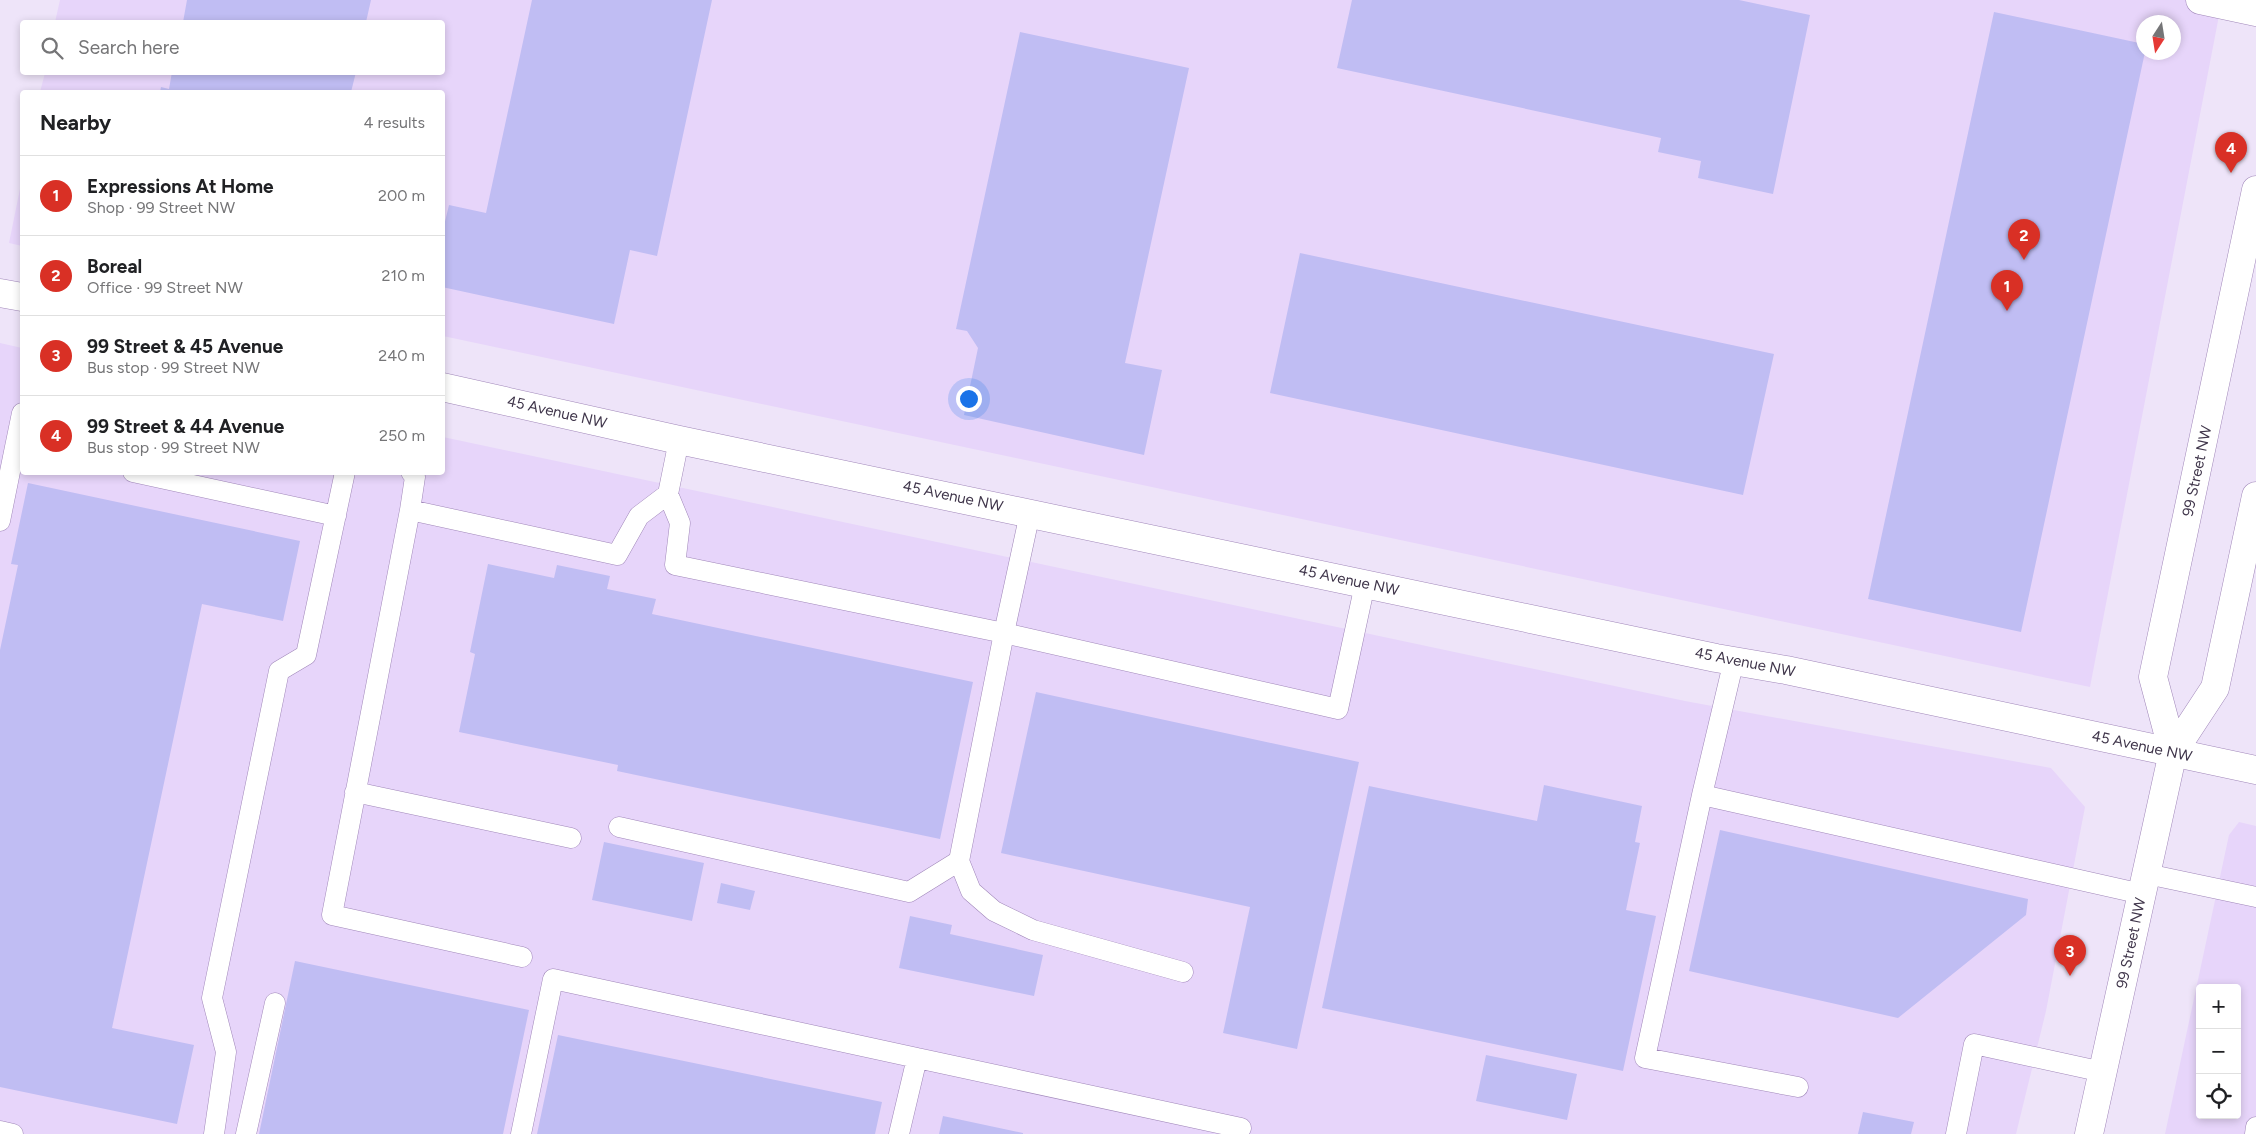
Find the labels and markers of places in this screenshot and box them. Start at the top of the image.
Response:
pin: 4 [2215,132,2247,173]
pin: 2 [2008,219,2040,260]
pin: 1 [1991,270,2023,311]
pin: 3 [2054,935,2086,976]

